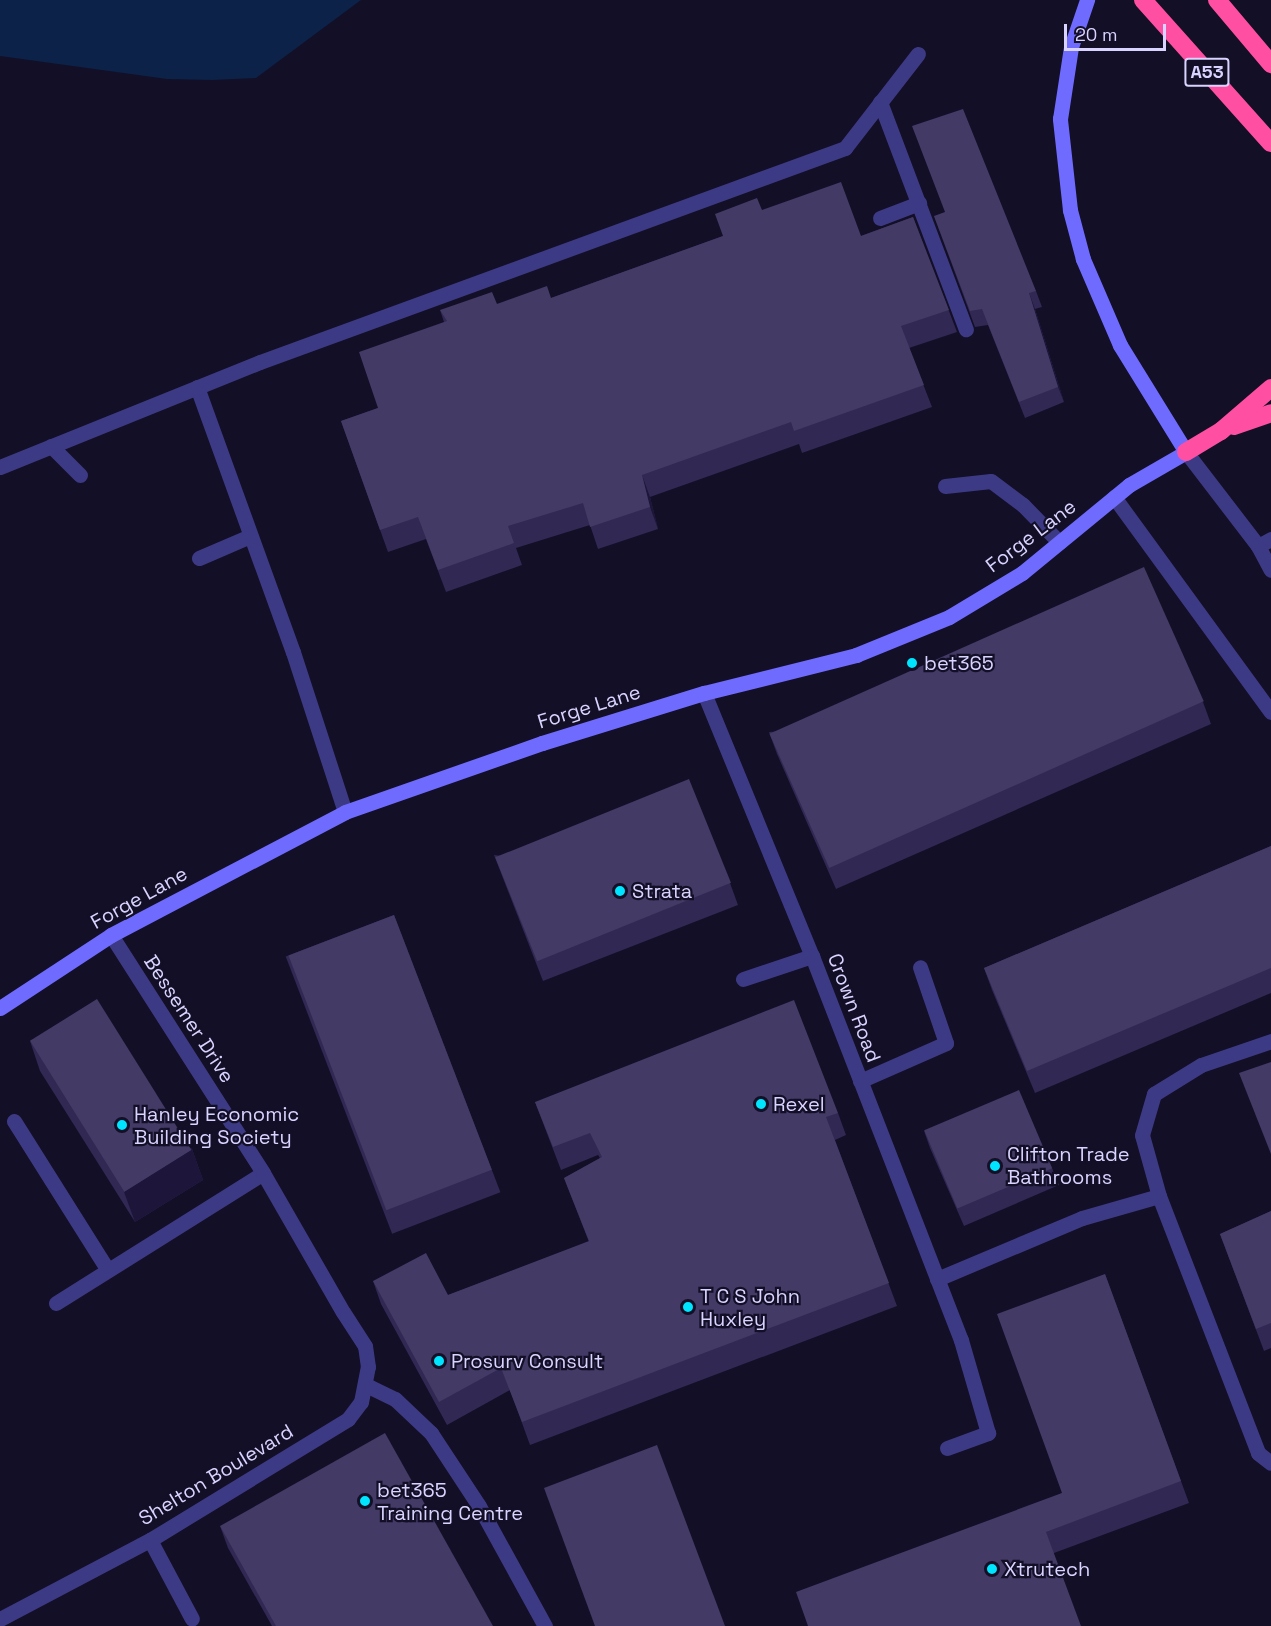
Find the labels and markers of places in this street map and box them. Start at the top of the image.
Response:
place label: bet365 [924,651,994,675]
marker: bet365 [905,656,919,670]
place label: Strata [632,879,692,903]
marker: Strata [613,884,627,898]
place label: Rexel [773,1092,825,1116]
marker: Rexel [754,1097,768,1111]
place label: Hanley Economic Building Society [134,1102,299,1149]
marker: Hanley Economic Building Society [115,1118,129,1132]
place label: Clifton Trade Bathrooms [1007,1142,1130,1189]
marker: Clifton Trade Bathrooms [988,1159,1002,1173]
place label: T C S John Huxley [700,1284,801,1331]
marker: T C S John Huxley [681,1300,695,1314]
place label: Prosurv Consult [451,1349,603,1373]
marker: Prosurv Consult [432,1354,446,1368]
place label: bet365 Training Centre [377,1478,523,1525]
marker: bet365 Training Centre [358,1494,372,1508]
place label: Xtrutech [1004,1557,1090,1581]
marker: Xtrutech [985,1562,999,1576]

